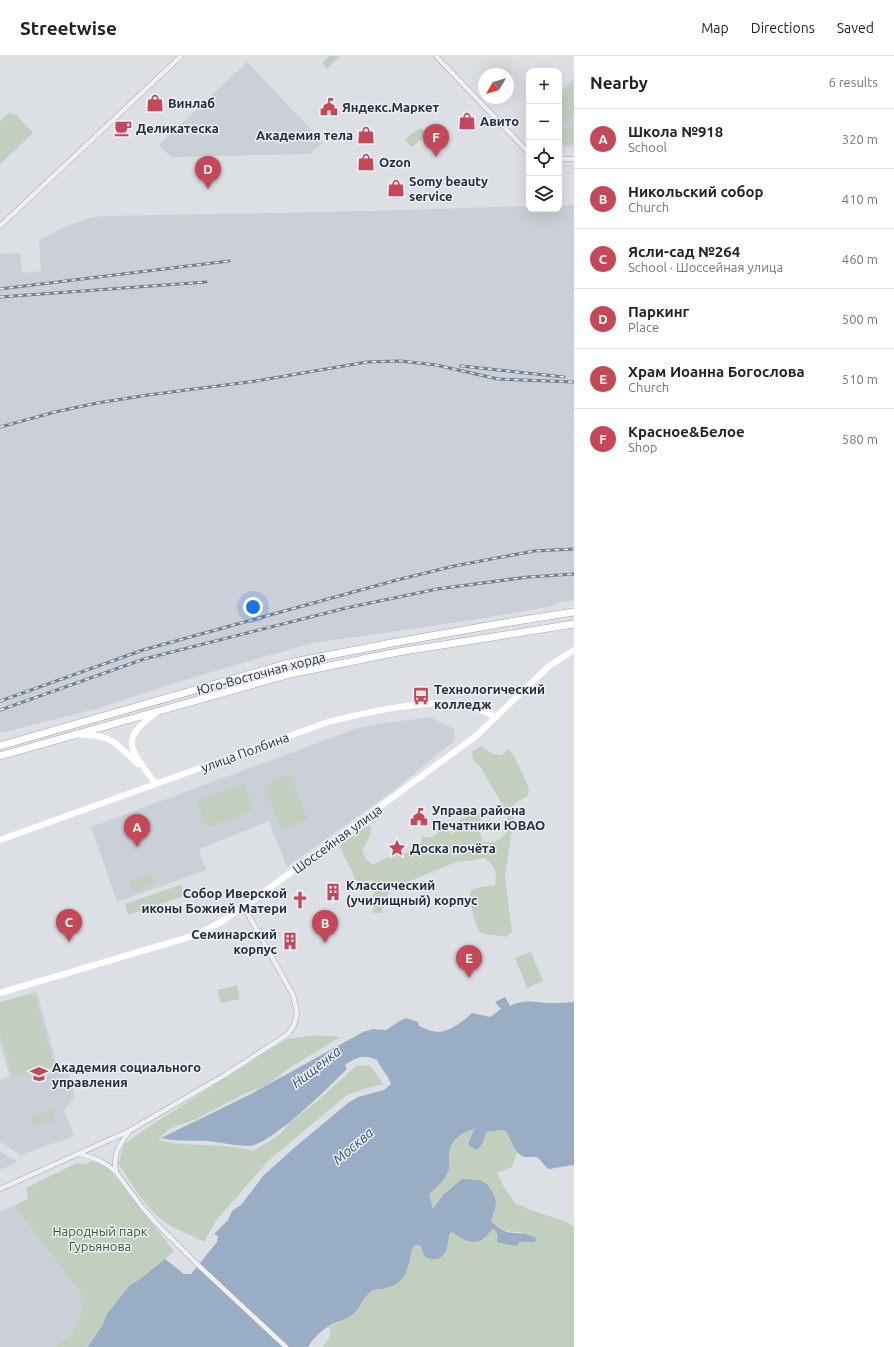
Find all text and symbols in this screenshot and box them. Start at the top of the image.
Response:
text: Streetwise [20,17,117,39]
text: Map [701,20,729,36]
text: Directions [751,20,815,36]
text: Saved [837,20,874,36]
north arrow [478,68,514,104]
map controls [526,68,562,212]
button: + [526,68,562,104]
text: Nearby [590,73,648,92]
text: 6 results [828,75,878,89]
shop icon: Винлаб [145,93,165,113]
place label: Винлаб [168,96,215,110]
public building icon: Яндекс.Маркет [319,97,339,117]
place label: Яндекс.Маркет [342,100,439,114]
button: − [526,104,562,140]
shop icon: Авито [457,111,477,131]
place label: Авито [480,114,519,128]
cafe icon: Деликатеска [113,118,133,138]
place label: Деликатеска [136,121,219,135]
text: Школа №918 [628,123,723,140]
pin: F [423,124,449,157]
shop icon: Академия тела [356,125,376,145]
place label: Академия тела [256,128,353,142]
text: A [598,132,608,146]
text: 320 m [842,132,878,146]
button: locate [526,140,562,176]
text: School [628,140,667,154]
shop icon: Ozon [356,152,376,172]
place label: Ozon [379,155,411,169]
pin: D [195,156,221,189]
place label: Somy beauty service [409,174,488,203]
button: layers [526,176,562,212]
shop icon: Somy beauty service [386,178,406,198]
text: Никольский собор [628,183,764,200]
text: B [599,192,607,206]
text: 410 m [842,192,878,206]
text: Church [628,200,669,214]
text: Ясли-сад №264 [628,243,740,260]
text: C [599,252,607,266]
text: 460 m [842,252,878,266]
text: School · Шоссейная улица [628,260,783,274]
text: Паркинг [628,303,689,320]
text: D [598,312,608,326]
text: 500 m [842,312,878,326]
text: Place [628,320,659,334]
text: Храм Иоанна Богослова [628,363,805,380]
text: E [599,372,607,386]
text: 510 m [842,372,878,386]
text: Church [628,380,669,394]
text: Красное&Белое [628,423,745,440]
text: F [599,432,607,446]
text: 580 m [842,432,878,446]
text: Shop [628,440,657,454]
your location [243,597,263,617]
street label: Юго-Восточная хорда [195,649,327,697]
place label: Технологический колледж [434,682,545,711]
bus stop icon: Технологический колледж [411,686,431,706]
street label: улица Полбина [199,730,291,774]
street label: Шоссейная улица [290,802,384,876]
place label: Управа района Печатники ЮВАО [432,803,545,832]
public building icon: Управа района Печатники ЮВАО [409,807,429,827]
pin: A [124,814,150,847]
place icon: Доска почёта [387,838,407,858]
place label: Доска почёта [410,841,496,855]
place label: Классический (училищный) корпус [346,878,478,908]
building icon: Классический (училищный) корпус [323,882,343,902]
place label: Собор Иверской иконы Божией Матери [141,886,287,915]
church icon: Собор Иверской иконы Божией Матери [290,890,310,910]
pin: C [56,909,82,942]
pin: B [312,910,338,943]
place label: Семинарский корпус [191,927,278,956]
building icon: Семинарский корпус [280,931,300,951]
pin: E [456,945,482,978]
water label: Нищенка [288,1043,344,1091]
place label: Академия социального управления [52,1060,201,1089]
school or university icon: Академия социального управления [29,1064,49,1084]
water label: Москва [330,1124,377,1168]
park label: Народный парк Гурьянова [53,1224,148,1253]

